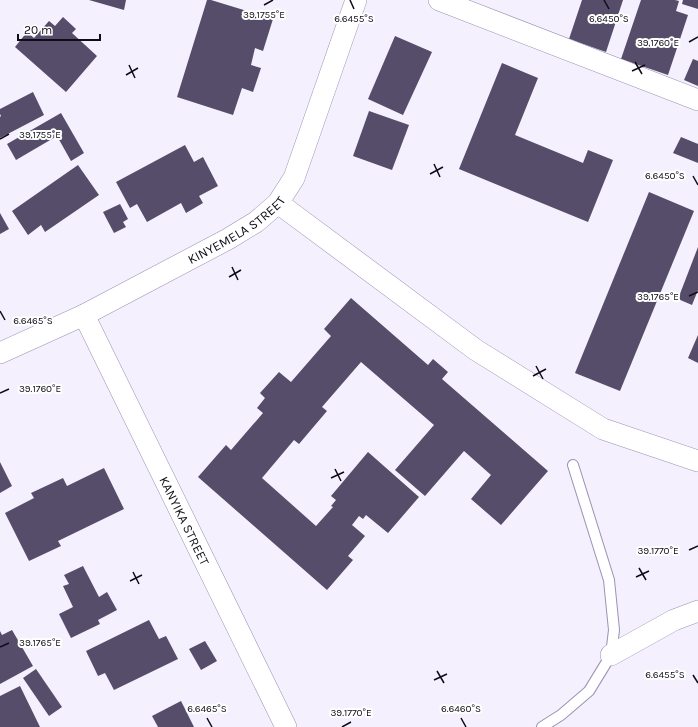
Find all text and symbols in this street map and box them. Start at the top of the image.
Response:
text: 39.1755°E [243,9,285,21]
text: 6.6455°S [334,13,374,25]
text: 6.6450°S [589,13,629,25]
scale bar [18,16,100,42]
text: 20 m [24,23,52,37]
text: 39.1760°E [637,37,679,49]
text: 39.1755°E [19,129,61,141]
text: 6.6450°S [645,170,685,182]
street label: KINYEMELA STREET [185,193,289,267]
text: 39.1765°E [637,291,679,303]
text: 6.6465°S [13,315,53,327]
text: 39.1760°E [19,383,61,395]
street label: KANYIKA STREET [156,474,213,568]
text: 39.1770°E [637,545,679,557]
text: 39.1765°E [19,637,61,649]
text: 6.6455°S [645,669,685,681]
text: 6.6465°S [187,703,227,715]
text: 6.6460°S [441,703,481,715]
text: 39.1770°E [330,707,372,719]

